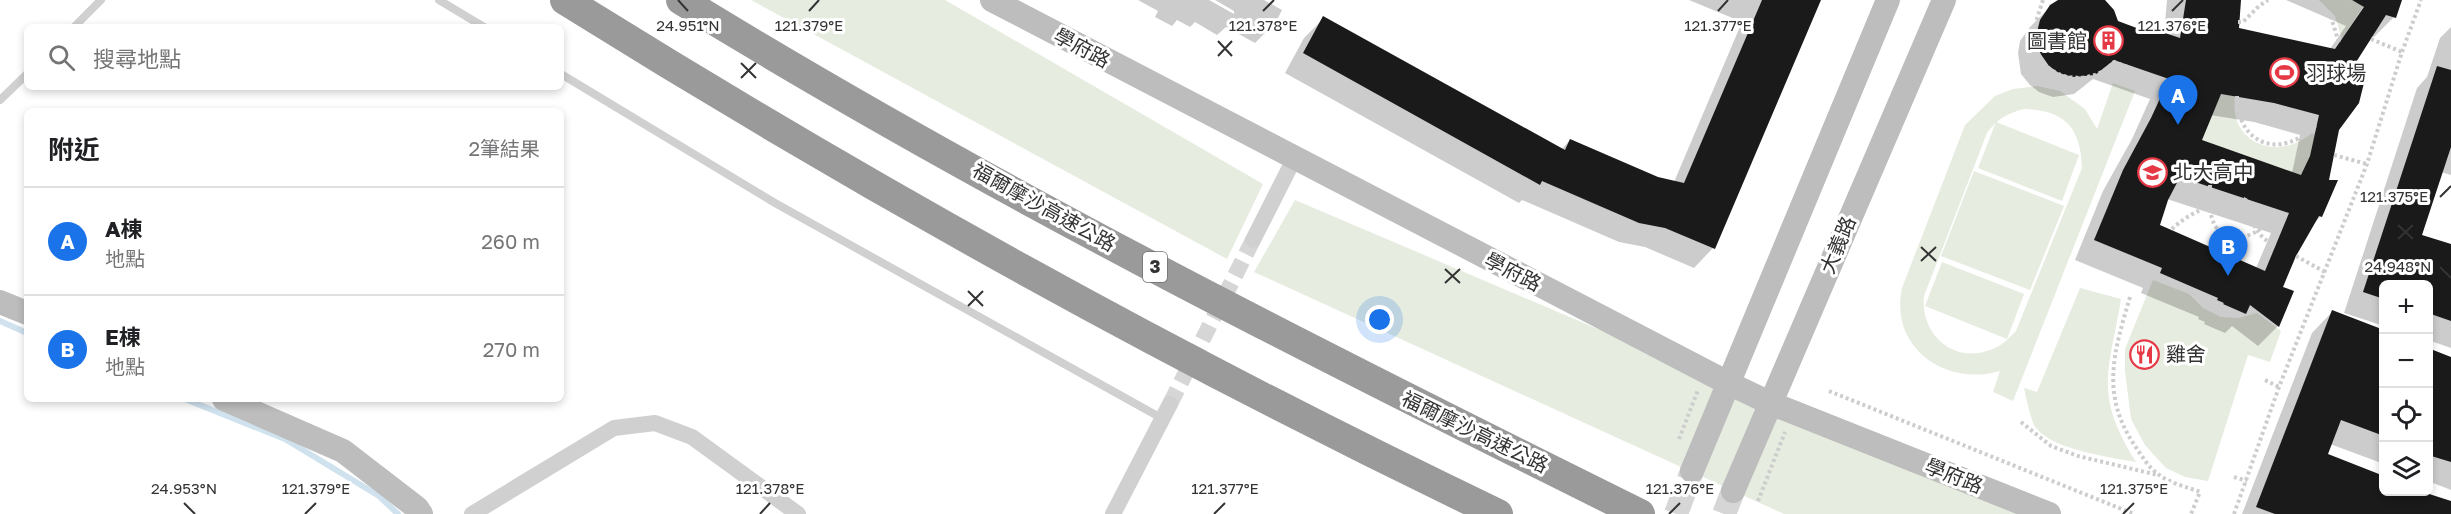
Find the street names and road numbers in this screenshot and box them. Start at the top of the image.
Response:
street label: 學府路 [1050,22,1115,72]
street label: 福爾摩沙高速公路 [969,157,1120,255]
street label: 大義路 [1814,212,1860,277]
street label: 學府路 [1481,247,1546,295]
road number: 3 [1143,252,1167,282]
street label: 福爾摩沙高速公路 [1398,385,1553,477]
street label: 學府路 [1922,453,1987,497]

